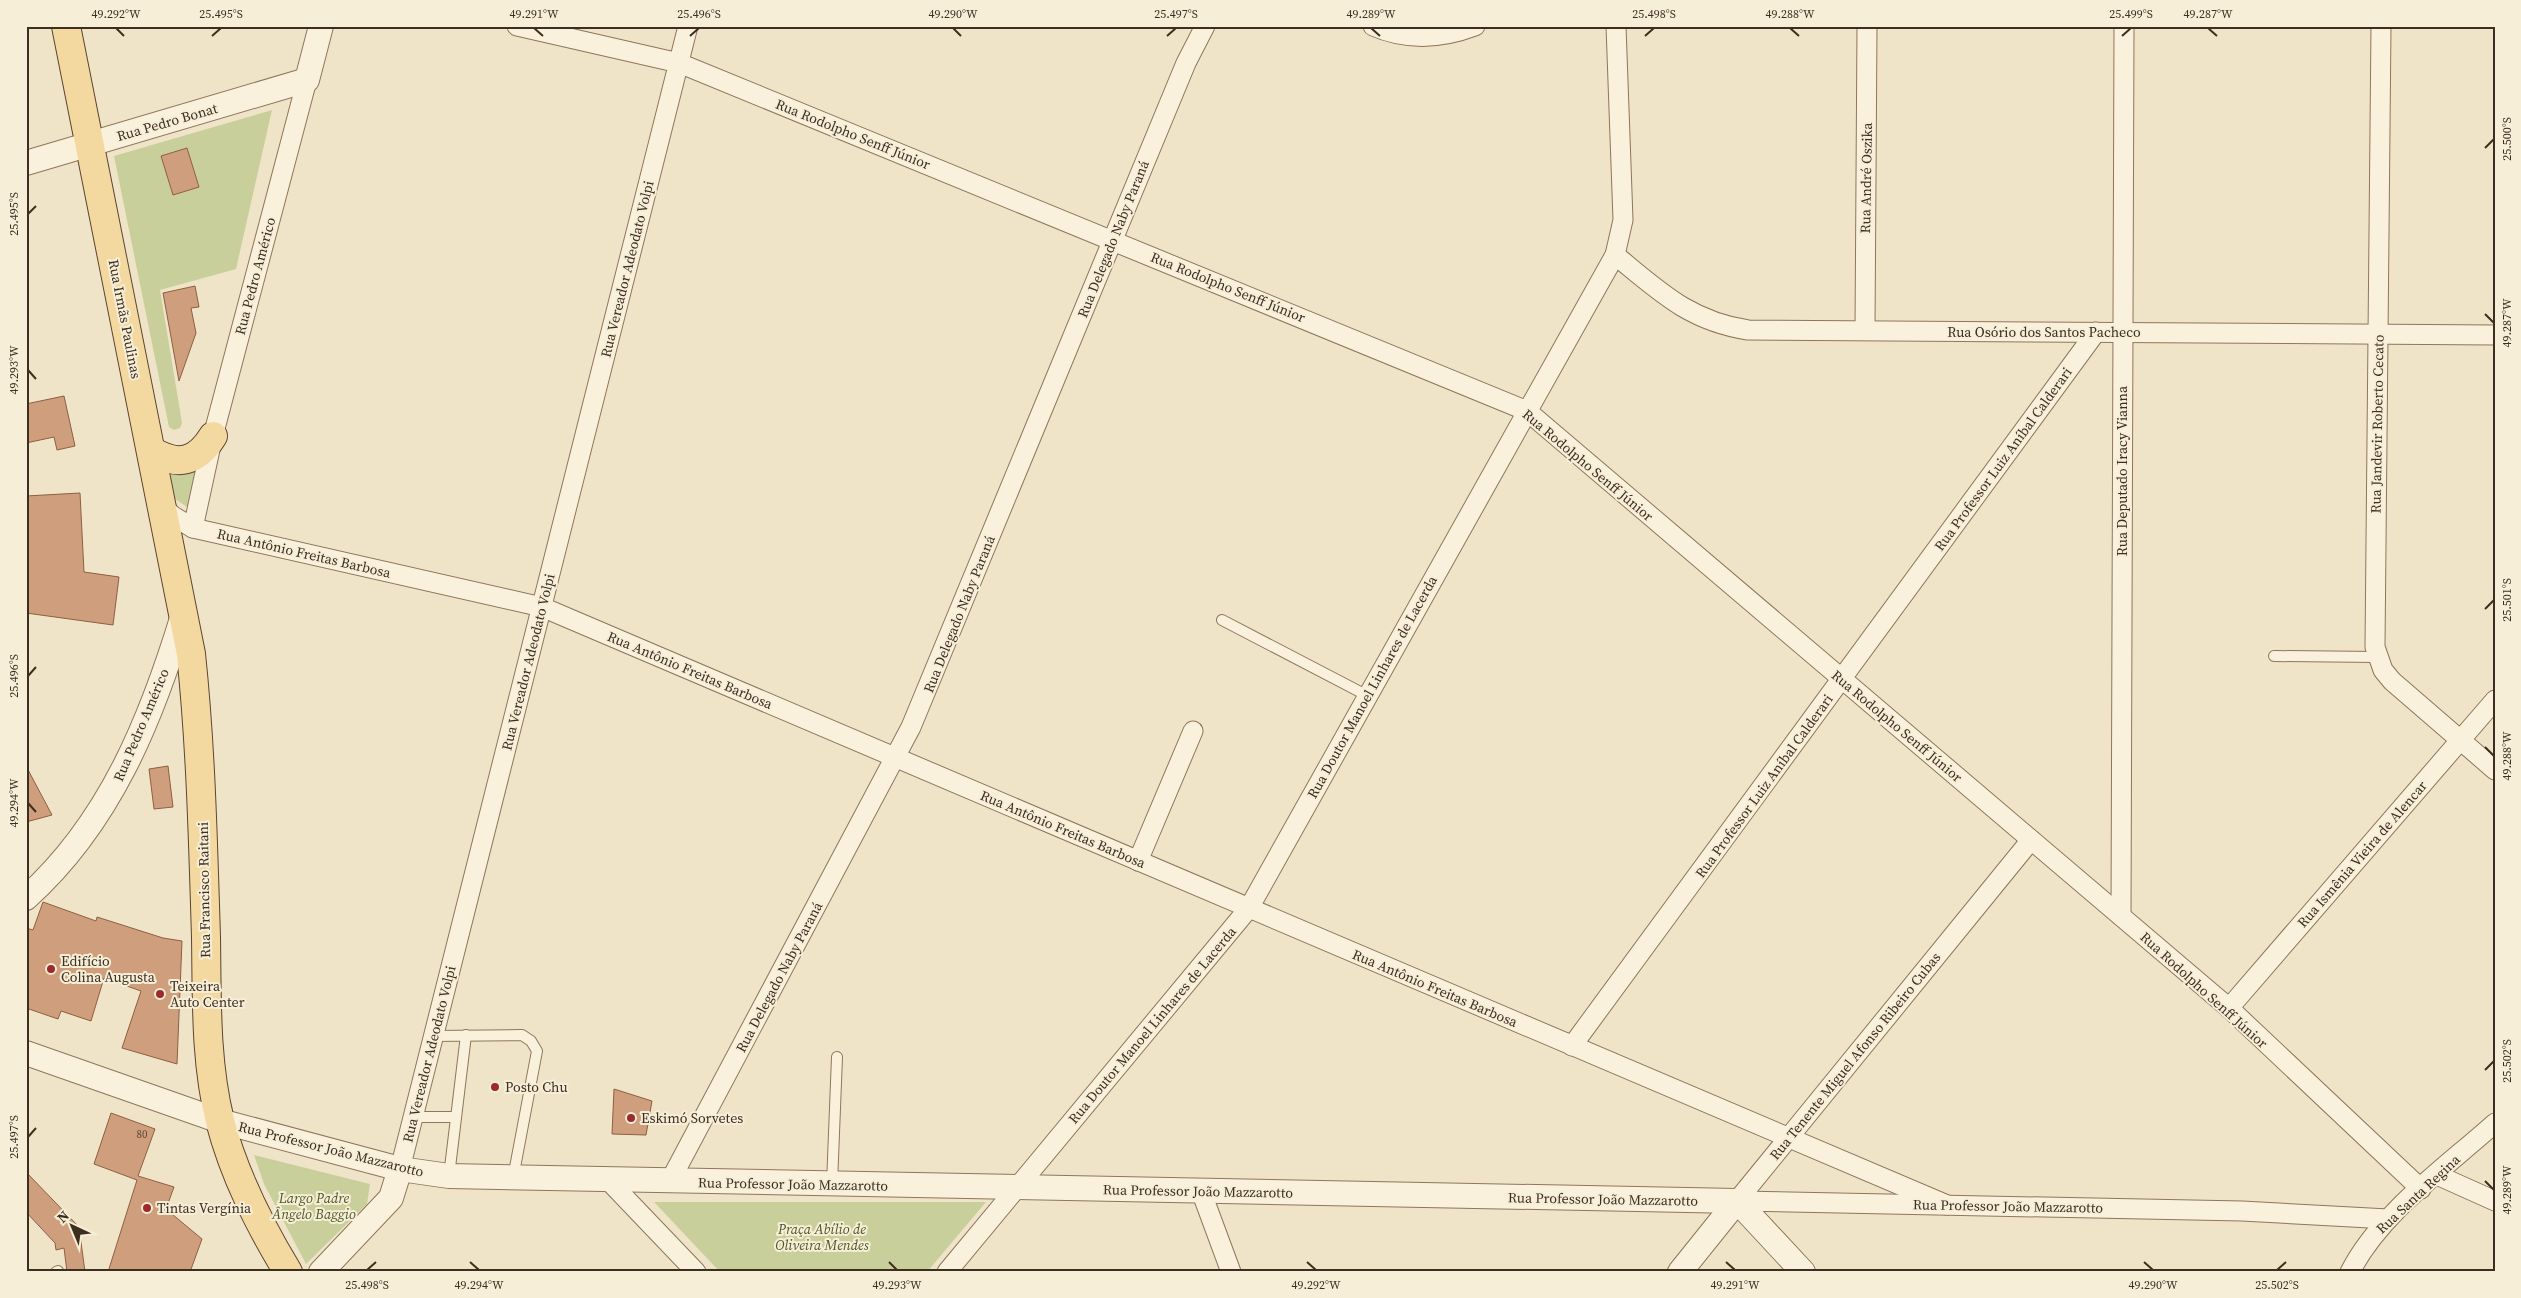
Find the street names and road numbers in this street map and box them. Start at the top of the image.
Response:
street label: Rua Rodolpho Senff Júnior [773,94,934,174]
street label: Rua Pedro Bonat [114,98,220,146]
street label: Rua André Oszika [1855,122,1877,234]
street label: Rua Delegado Naby Paraná [1072,157,1154,321]
street label: Rua Vereador Adeodato Volpi [595,179,659,359]
street label: Rua Pedro Américo [230,215,280,337]
street label: Rua Rodolpho Senff Júnior [1148,247,1309,327]
street label: Rua Irmãs Paulinas [104,258,146,380]
street label: Rua Osório dos Santos Pacheco [1947,322,2141,342]
street label: Rua Jandevir Roberto Cecato [2365,334,2389,514]
street label: Rua Professor Luiz Aníbal Calderari [1929,363,2077,555]
street label: Rua Deputado Iracy Vianna [2112,385,2132,556]
street label: Rua Rodolpho Senff Júnior [1518,404,1658,526]
street label: Rua Antônio Freitas Barbosa [215,523,394,583]
street label: Rua Delegado Naby Paraná [918,532,1000,696]
street label: Rua Doutor Manoel Linhares de Lacerda [1302,571,1442,802]
street label: Rua Vereador Adeodato Volpi [496,572,560,752]
street label: Rua Antônio Freitas Barbosa [604,626,776,714]
street label: Rua Pedro Américo [108,665,174,785]
street label: Rua Rodolpho Senff Júnior [1827,665,1967,787]
street label: Rua Professor Luiz Aníbal Calderari [1690,690,1838,882]
street label: Rua Ismênia Vieira de Alencar [2293,776,2432,932]
street label: Rua Antônio Freitas Barbosa [977,785,1149,873]
street label: Rua Francisco Raitani [193,822,215,958]
street label: Rua Delegado Naby Paraná [731,897,828,1056]
street label: Rua Doutor Manoel Linhares de Lacerda [1063,921,1241,1128]
street label: Rua Rodolpho Senff Júnior [2136,927,2272,1053]
street label: Rua Antônio Freitas Barbosa [1349,944,1521,1032]
street label: Rua Tenente Miguel Afonso Ribeiro Cubas [1765,948,1945,1164]
street label: Rua Vereador Adeodato Volpi [397,964,461,1144]
street label: Rua Professor João Mazzarotto [236,1116,426,1182]
street label: Rua Santa Regina [2372,1149,2465,1238]
street label: Rua Professor João Mazzarotto [698,1172,889,1196]
street label: Rua Professor João Mazzarotto [1103,1179,1294,1203]
street label: Rua Professor João Mazzarotto [1508,1187,1699,1211]
street label: Rua Professor João Mazzarotto [1913,1194,2104,1218]

